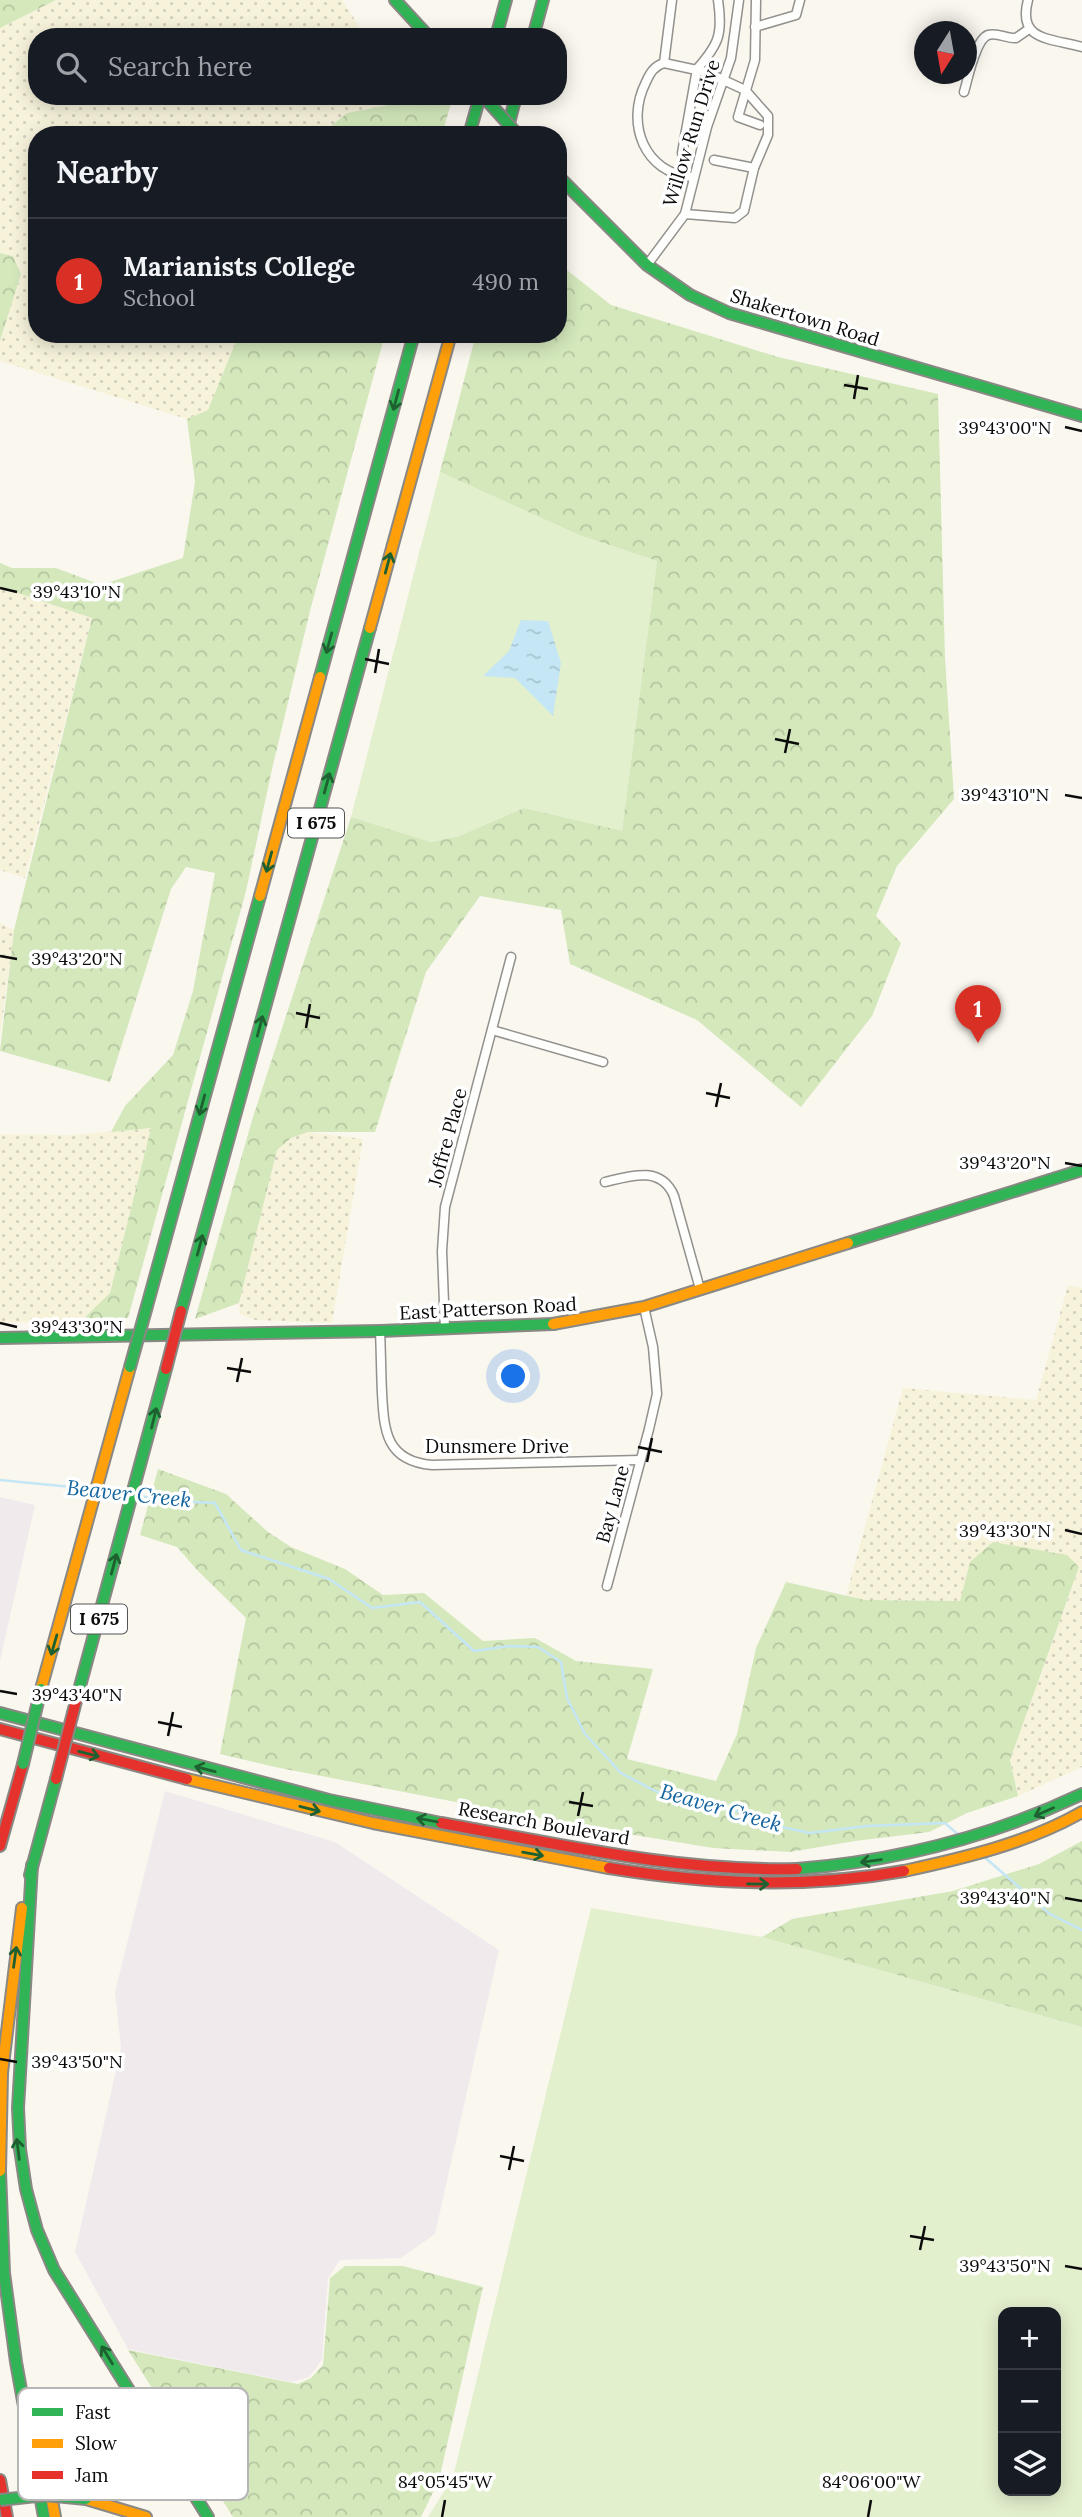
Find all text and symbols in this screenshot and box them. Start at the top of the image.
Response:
north arrow [914,21,977,84]
search box [28,28,567,105]
icon: search [52,48,90,86]
text: Search here [108,50,252,83]
street label: Willow Run Drive [657,56,725,210]
text: Nearby [56,153,158,191]
text: Marianists College [123,250,355,283]
text: 1 [74,267,84,296]
text: 490 m [472,267,539,296]
text: School [123,283,195,312]
street label: Shakertown Road [727,283,883,351]
one-way arrow [389,388,402,411]
text: 39°43'00"N [959,416,1051,439]
one-way arrow [382,553,395,575]
text: 39°43'10"N [33,580,121,603]
one-way arrow [322,631,335,654]
one-way arrow [321,772,334,795]
text: 39°43'10"N [961,783,1049,806]
road number: I 675 [288,808,344,838]
one-way arrow [262,851,275,873]
text: 39°43'20"N [31,947,123,970]
pin: 1 [955,985,1001,1043]
one-way arrow [254,1015,267,1038]
street label: Joffre Place [422,1085,472,1190]
one-way arrow [195,1094,208,1116]
text: 39°43'20"N [959,1151,1051,1174]
one-way arrow [194,1234,207,1256]
street label: East Patterson Road [399,1291,577,1325]
text: 39°43'30"N [31,1315,123,1338]
your location [496,1359,530,1393]
one-way arrow [148,1407,161,1430]
street label: Dunsmere Drive [425,1434,569,1458]
street label: Bay Lane [590,1462,634,1546]
water label: Beaver Creek [65,1474,193,1513]
text: 39°43'30"N [959,1519,1051,1542]
one-way arrow [108,1553,121,1575]
road number: I 675 [71,1604,127,1634]
one-way arrow [46,1633,59,1655]
text: 39°43'40"N [32,1683,122,1706]
one-way arrow [78,1748,100,1761]
one-way arrow [194,1762,217,1775]
water label: Beaver Creek [657,1777,785,1838]
street label: Research Boulevard [456,1796,632,1850]
one-way arrow [298,1803,321,1817]
one-way arrow [1034,1806,1055,1819]
one-way arrow [416,1813,439,1826]
one-way arrow [521,1848,544,1861]
one-way arrow [860,1855,883,1868]
one-way arrow [747,1877,770,1890]
text: 39°43'40"N [960,1886,1050,1909]
one-way arrow [9,1946,22,1969]
text: 39°43'50"N [31,2050,123,2073]
one-way arrow [11,2138,24,2161]
text: 39°43'50"N [959,2254,1051,2277]
map controls [998,2307,1061,2496]
button: + [998,2307,1061,2370]
one-way arrow [99,2346,113,2366]
button: − [998,2370,1061,2433]
legend [18,2388,248,2500]
text: Fast [75,2400,111,2424]
text: Slow [75,2431,118,2455]
button: layers [998,2433,1061,2496]
text: Jam [74,2463,109,2487]
text: 84°05'45"W [398,2470,493,2493]
text: 84°06'00"W [822,2470,921,2493]

